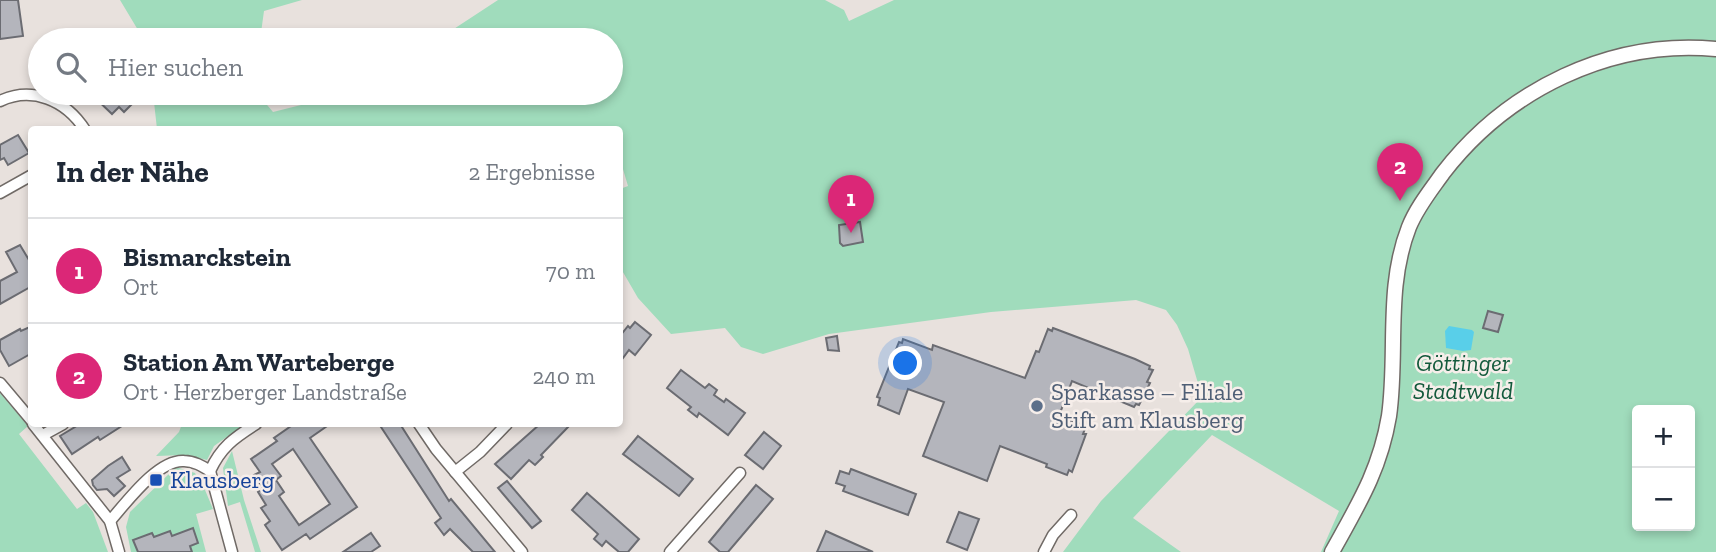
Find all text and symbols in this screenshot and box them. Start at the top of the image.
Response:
search box [28,28,623,105]
icon: search [52,48,90,86]
text: Hier suchen [108,51,243,83]
pin: 2 [1377,143,1423,201]
text: In der Nähe [56,154,209,190]
text: 2 Ergebnisse [468,158,595,186]
pin: 1 [828,175,874,233]
text: Bismarckstein [123,241,291,273]
text: 1 [74,257,84,285]
text: 70 m [546,257,595,285]
text: Ort [123,273,158,301]
text: Station Am Warteberge [123,346,394,378]
your location [888,346,922,380]
park label: Göttinger Stadtwald [1413,348,1513,405]
text: 2 [73,362,85,390]
text: 240 m [532,362,595,390]
place label: Sparkasse – Filiale Stift am Klausberg [1051,377,1244,434]
text: Ort · Herzberger Landstraße [123,378,407,406]
marker: Sparkasse – Filiale Stift am Klausberg [1029,398,1045,414]
map controls [1632,405,1695,531]
button: + [1632,405,1695,468]
place label: Klausberg [170,465,275,494]
button: − [1632,468,1695,531]
marker: Klausberg [148,472,164,488]

